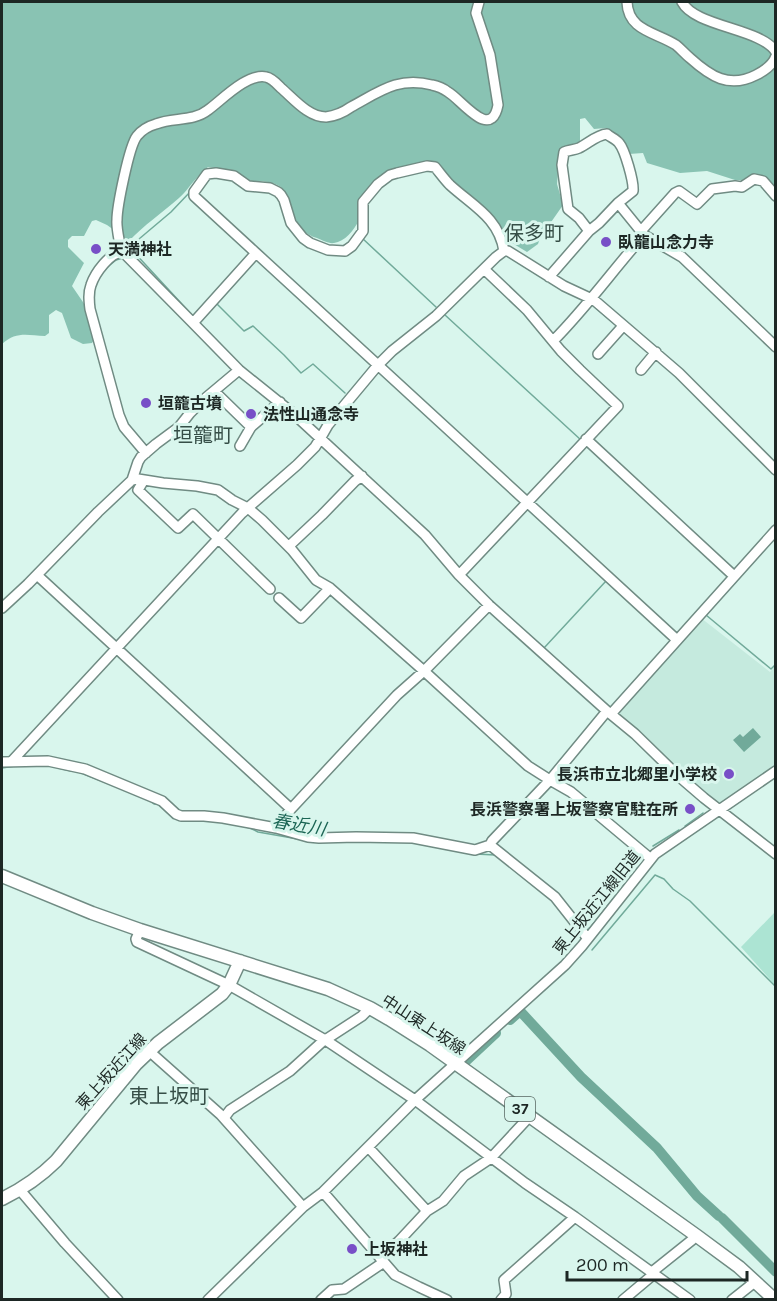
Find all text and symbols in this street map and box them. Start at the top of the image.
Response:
district label: 保多町 [504,222,564,245]
place label: 臥龍山念力寺 [618,233,714,252]
marker: 臥龍山念力寺 [599,235,613,249]
place label: 天満神社 [108,240,172,259]
marker: 天満神社 [89,242,103,256]
place label: 垣籠古墳 [158,394,222,413]
marker: 垣籠古墳 [139,396,153,410]
place label: 法性山通念寺 [263,405,359,424]
marker: 法性山通念寺 [244,407,258,421]
district label: 垣籠町 [173,424,233,447]
place label: 長浜市立北郷里小学校 [557,765,717,784]
marker: 長浜市立北郷里小学校 [722,767,736,781]
place label: 長浜警察署上坂警察官駐在所 [470,800,678,819]
marker: 長浜警察署上坂警察官駐在所 [683,802,697,816]
water label: 春近川 [271,809,329,841]
street label: 東上坂近江線旧道 [549,847,644,958]
street label: 中山東上坂線 [378,990,469,1059]
street label: 東上坂近江線 [72,1029,151,1113]
district label: 東上坂町 [129,1085,209,1108]
road number: 37 [505,1097,535,1121]
place label: 上坂神社 [364,1240,428,1259]
marker: 上坂神社 [345,1242,359,1256]
scale bar [567,1244,747,1282]
text: 200 m [576,1254,629,1276]

